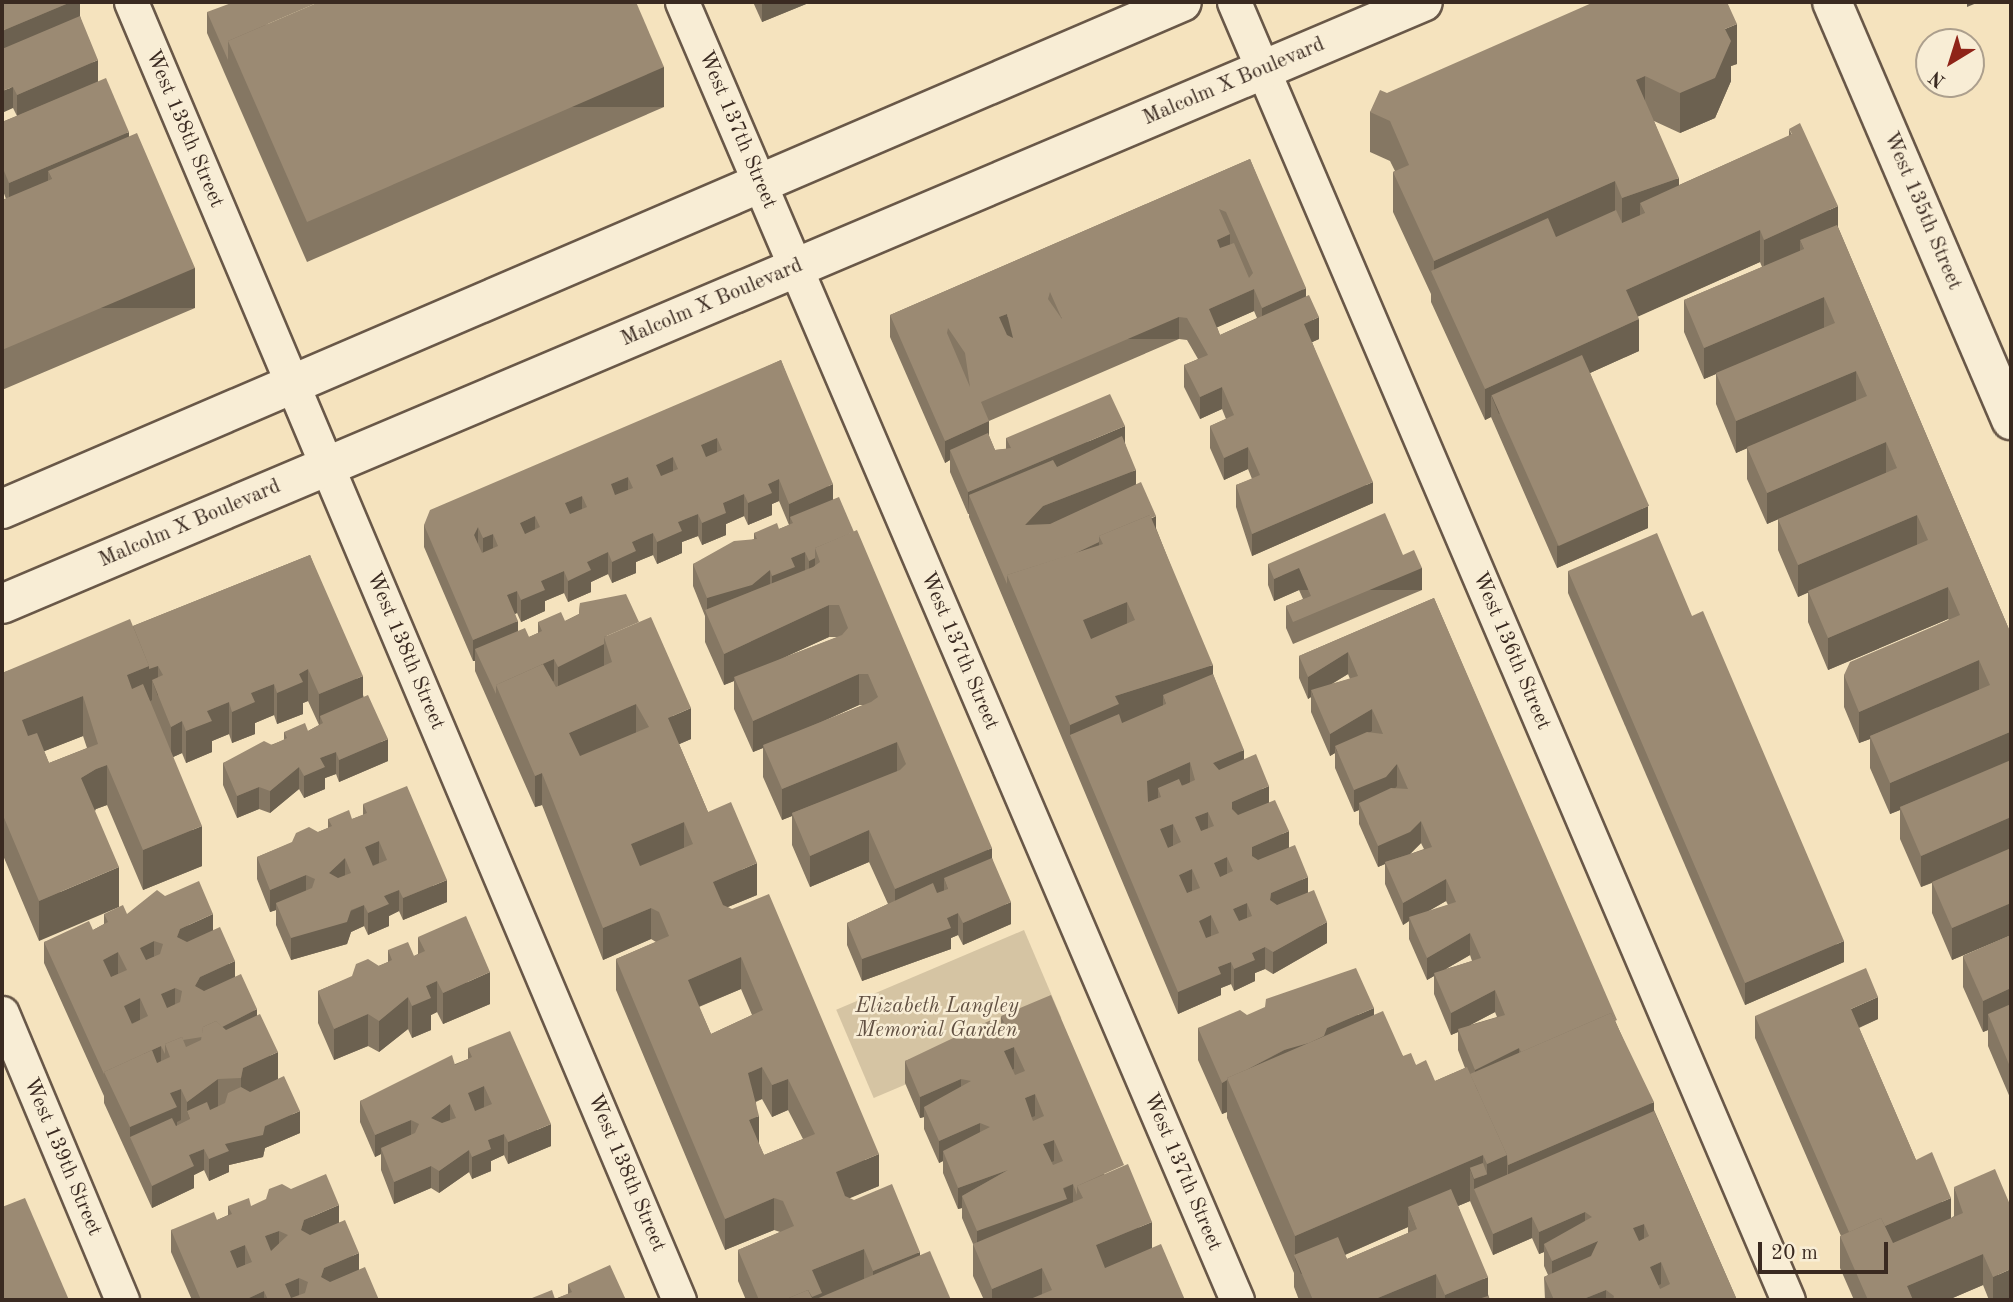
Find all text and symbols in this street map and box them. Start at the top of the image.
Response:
north arrow [1915,28,1985,98]
street label: Malcolm X Boulevard [1139,32,1329,132]
street label: West 138th Street [139,46,229,212]
street label: West 137th Street [692,47,782,213]
text: N [1926,66,1950,90]
street label: West 135th Street [1877,128,1967,294]
street label: Malcolm X Boulevard [617,253,807,353]
street label: Malcolm X Boulevard [95,474,285,574]
street label: West 138th Street [360,568,450,734]
street label: West 137th Street [914,568,1004,734]
street label: West 136th Street [1466,568,1556,734]
park label: Elizabeth Langley Memorial Garden [855,994,1019,1044]
street label: West 139th Street [17,1074,107,1240]
street label: West 137th Street [1137,1089,1227,1255]
street label: West 138th Street [581,1090,671,1256]
scale bar [1761,1228,1890,1272]
text: 20 m [1771,1243,1818,1264]

